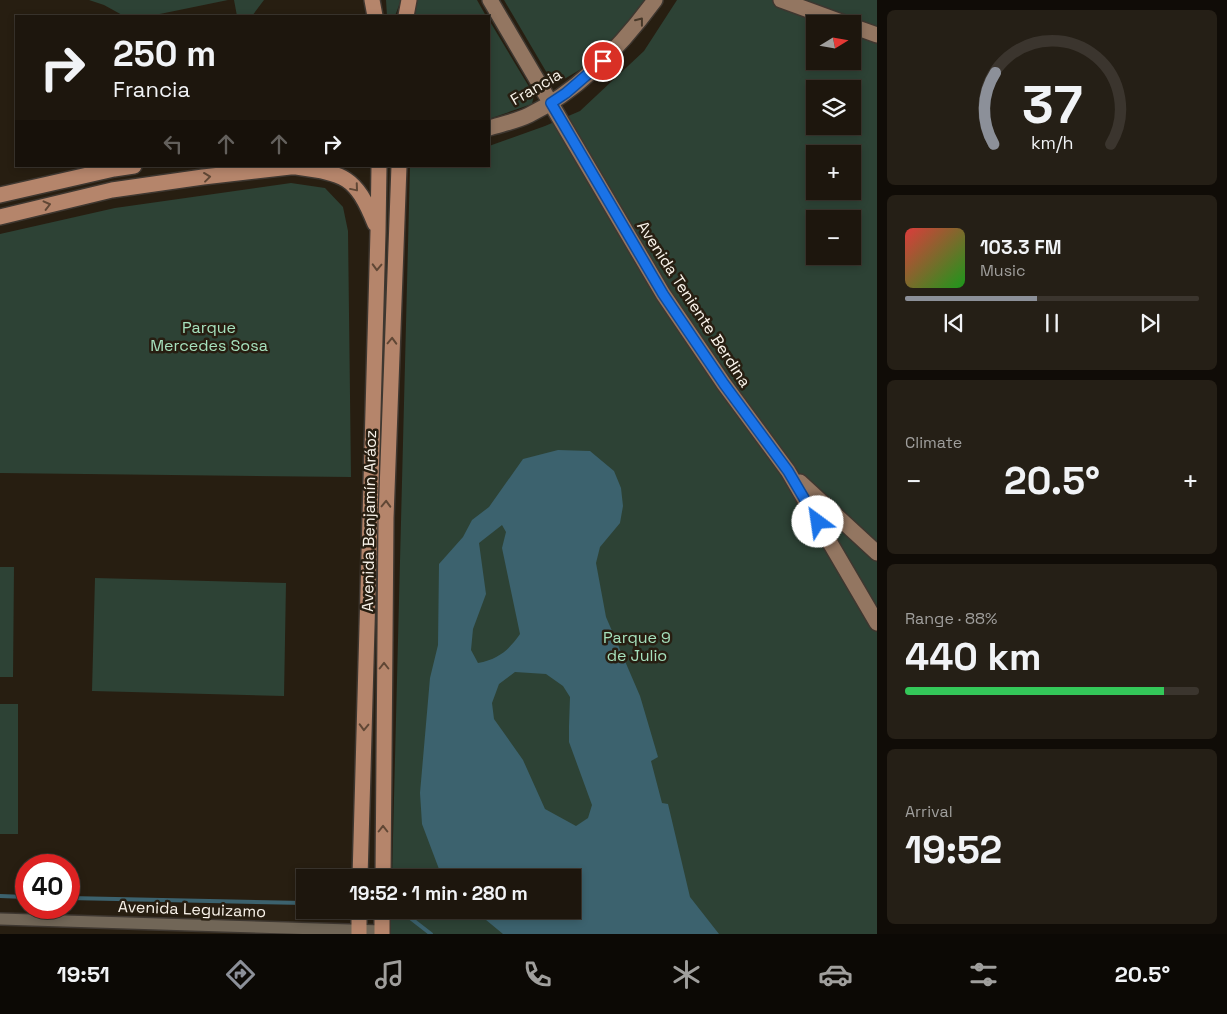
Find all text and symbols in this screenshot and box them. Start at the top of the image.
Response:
north arrow [806,15,861,70]
map controls [806,15,861,265]
one-way arrow [634,18,642,27]
text: 250 m [113,32,216,76]
icon: right [30,35,95,100]
pin [582,40,624,82]
icon: arrive [589,47,617,75]
street label: Francia [506,64,566,110]
text: 37 [1022,72,1082,138]
text: Francia [113,75,190,103]
button: layers [806,80,861,135]
icon: left [159,130,187,158]
icon: ahead [212,130,240,158]
icon: ahead [265,130,293,158]
icon: right [318,130,346,158]
text: km/h [1031,131,1073,154]
button: + [806,145,861,200]
one-way arrow [204,172,212,183]
one-way arrow [350,182,359,191]
one-way arrow [43,200,52,211]
button: − [806,210,861,265]
street label: Avenida Teniente Berdina [632,217,756,391]
text: 103.3 FM [980,235,1061,260]
text: Music [980,260,1026,281]
one-way arrow [372,264,382,272]
icon: previous [940,309,968,337]
icon: pause [1038,309,1066,337]
icon: next [1136,309,1164,337]
park label: Parque Mercedes Sosa [150,317,268,356]
one-way arrow [387,337,397,345]
street label: Avenida Benjamín Aráoz [357,430,381,612]
text: Climate [905,432,962,453]
text: 20.5° [1004,457,1100,505]
text: − [905,463,922,499]
text: + [1182,463,1199,499]
position arrow [791,495,843,547]
one-way arrow [381,500,392,508]
text: Range · 88% [905,608,997,629]
park label: Parque 9 de Julio [603,627,671,666]
text: 440 km [905,633,1042,681]
one-way arrow [379,662,389,670]
one-way arrow [359,724,370,732]
text: Arrival [905,801,953,822]
one-way arrow [378,825,388,832]
text: 19:52 [905,826,1002,874]
speed limit sign: 40 [15,854,80,919]
text: 19:52 · 1 min · 280 m [349,881,528,906]
street label: Avenida Leguizamo [118,896,266,922]
icon: directions [223,957,258,992]
icon: music [372,957,407,992]
icon: phone [520,957,555,992]
icon: climate [669,957,704,992]
icon: car [818,957,853,992]
icon: filters [966,957,1001,992]
text: 19:51 [57,960,110,988]
text: 20.5° [1115,960,1170,988]

